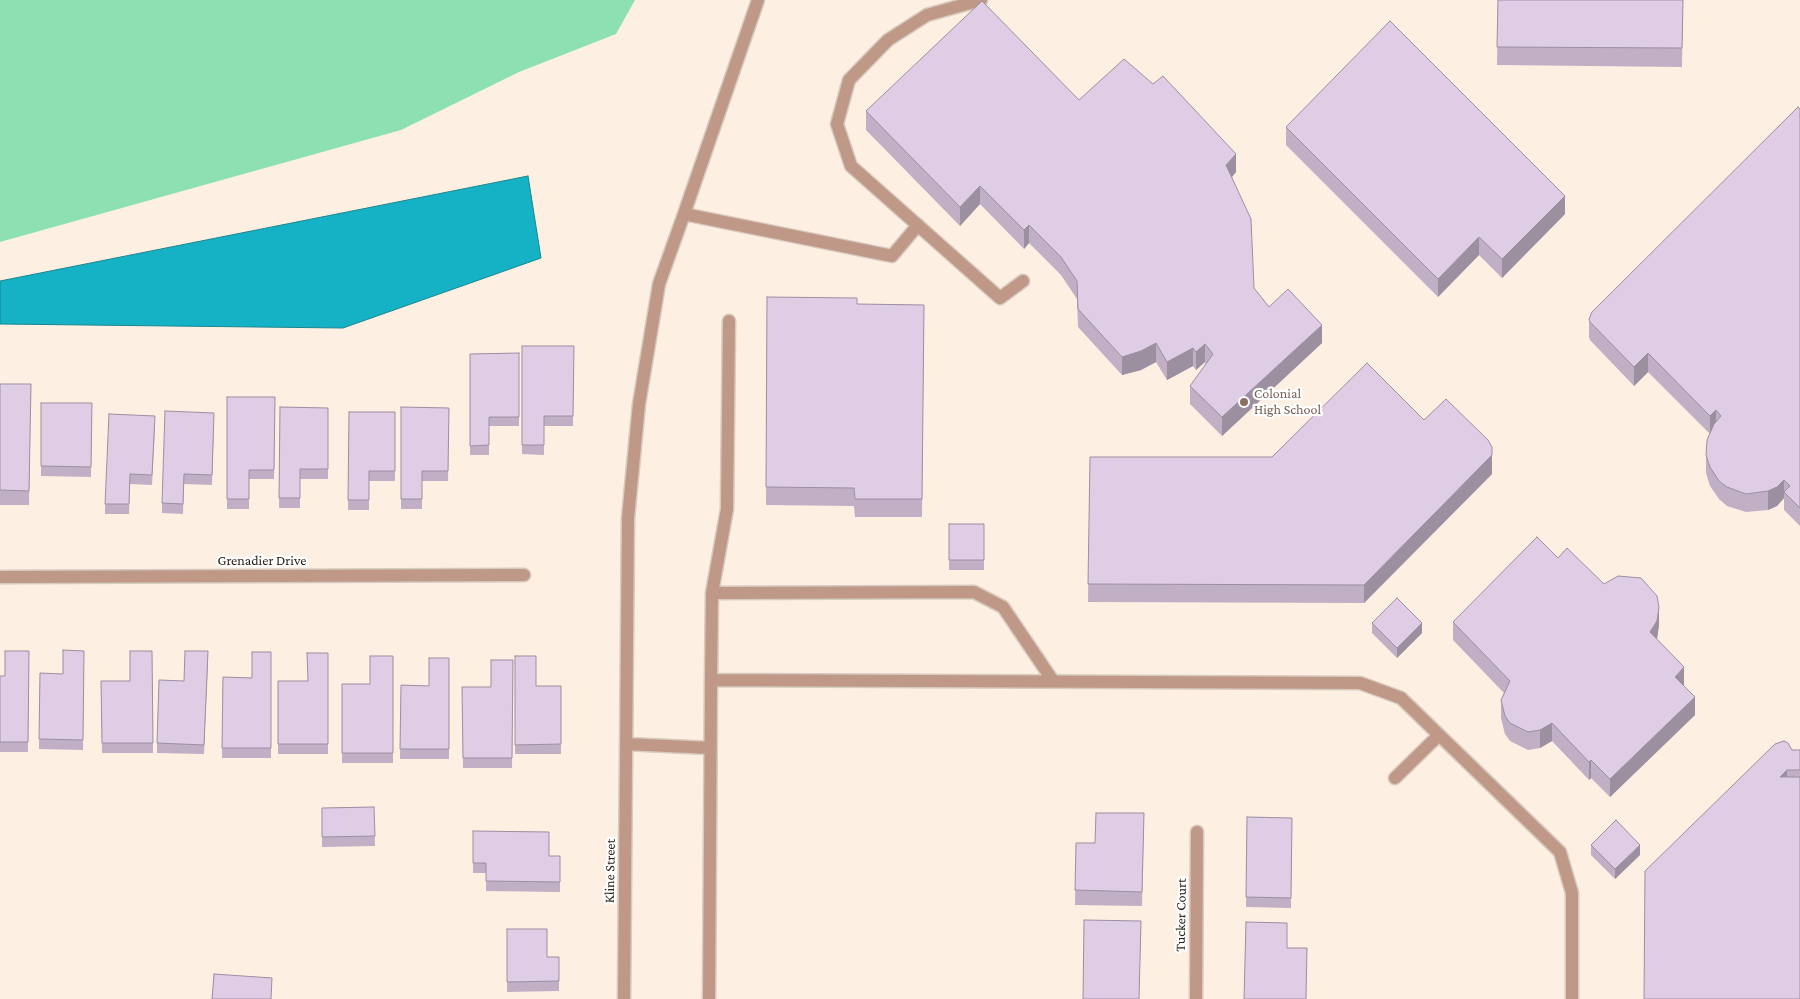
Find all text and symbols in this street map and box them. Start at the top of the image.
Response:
place label: Colonial High School [1254,386,1321,418]
marker: Colonial High School [1238,396,1250,408]
street label: Grenadier Drive [218,553,306,569]
street label: Kline Street [601,839,619,903]
street label: Tucker Court [1172,878,1190,952]

